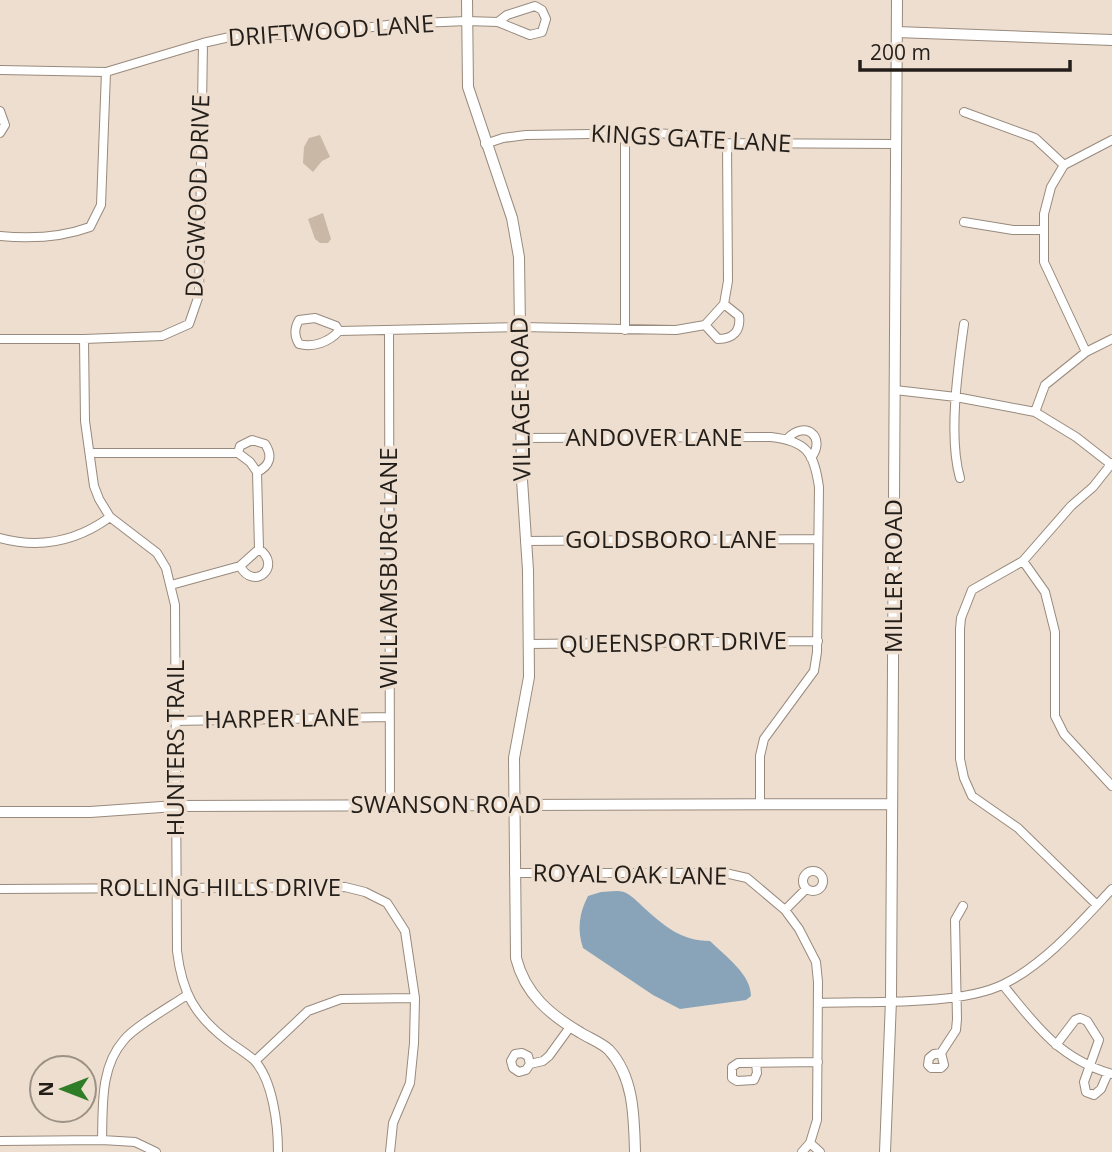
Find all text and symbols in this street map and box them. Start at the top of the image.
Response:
street label: DRIFTWOOD LANE [227,6,435,53]
scale bar [860,28,1070,72]
text: 200 m [870,38,931,66]
street label: DOGWOOD DRIVE [176,94,217,298]
street label: KINGS GATE LANE [590,116,792,159]
street label: VILLAGE ROAD [502,317,537,481]
street label: ANDOVER LANE [565,420,743,453]
street label: WILLIAMSBURG LANE [371,447,404,689]
street label: MILLER ROAD [876,499,909,653]
street label: GOLDSBORO LANE [565,522,777,555]
street label: QUEENSPORT DRIVE [559,623,787,660]
street label: HUNTERS TRAIL [158,660,191,836]
street label: HARPER LANE [204,700,360,735]
street label: SWANSON ROAD [351,787,541,820]
street label: ROYAL OAK LANE [532,855,728,892]
street label: ROLLING HILLS DRIVE [99,870,341,903]
north arrow [28,1054,98,1124]
text: N [33,1081,59,1097]

